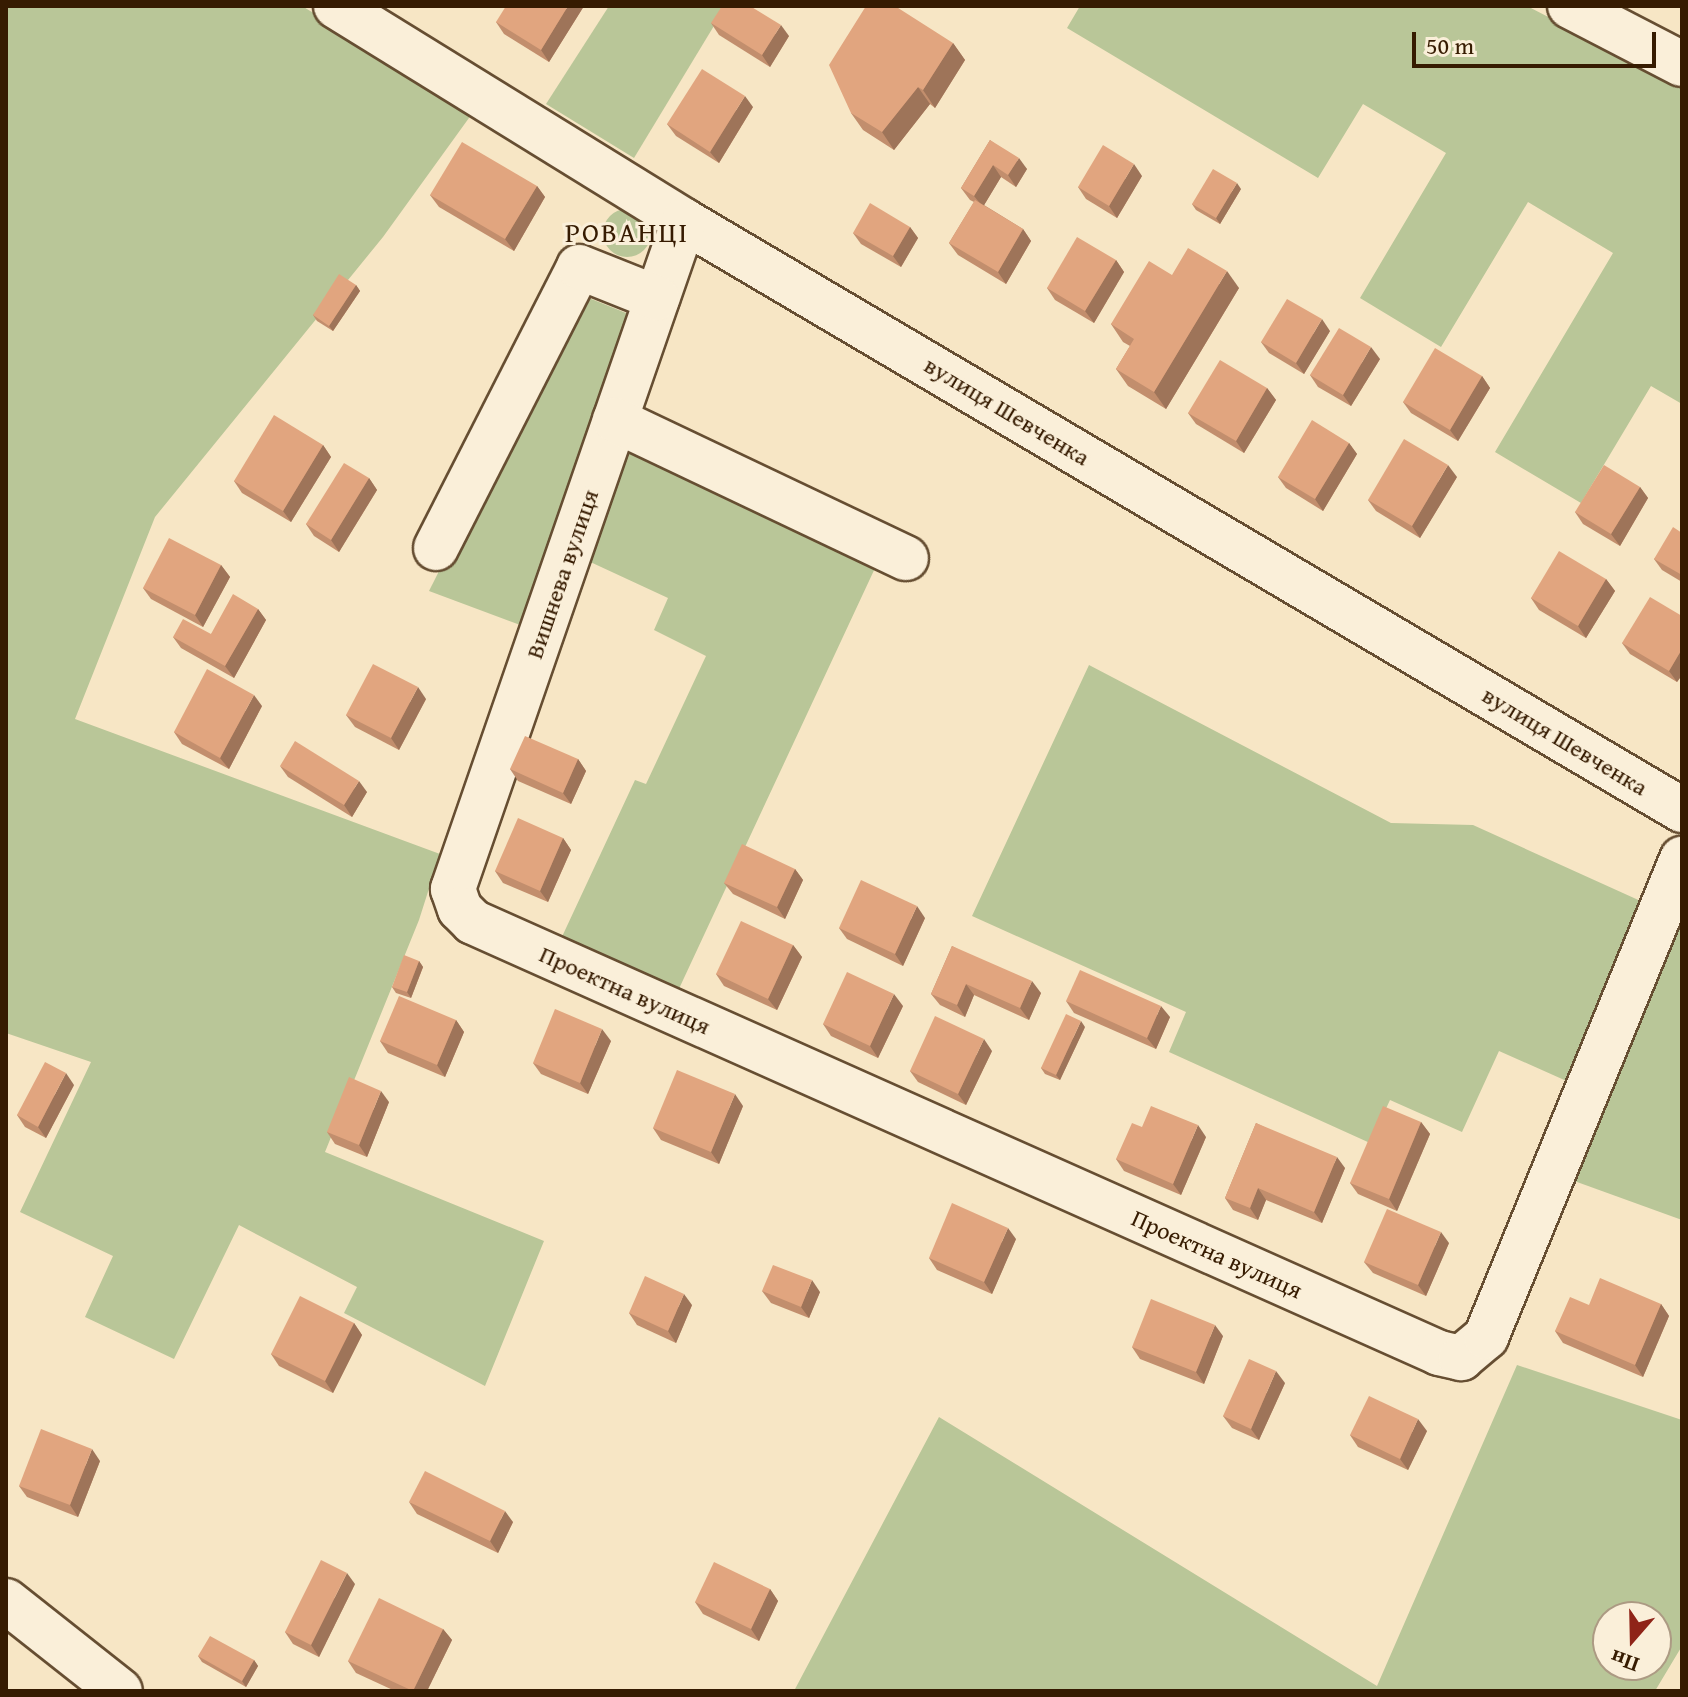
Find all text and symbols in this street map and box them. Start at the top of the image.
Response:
scale bar [1416,16,1660,66]
text: 50 m [1426,28,1474,63]
district label: РОВАНЦІ [565,215,689,249]
street label: вулиця Шевченка [919,350,1095,472]
street label: Вишнева вулиця [520,486,604,662]
street label: вулиця Шевченка [1477,680,1653,802]
street label: Проектна вулиця [535,939,715,1041]
street label: Проектна вулиця [1127,1203,1307,1305]
north arrow [1592,1601,1672,1681]
text: Пн [1606,1642,1643,1682]

